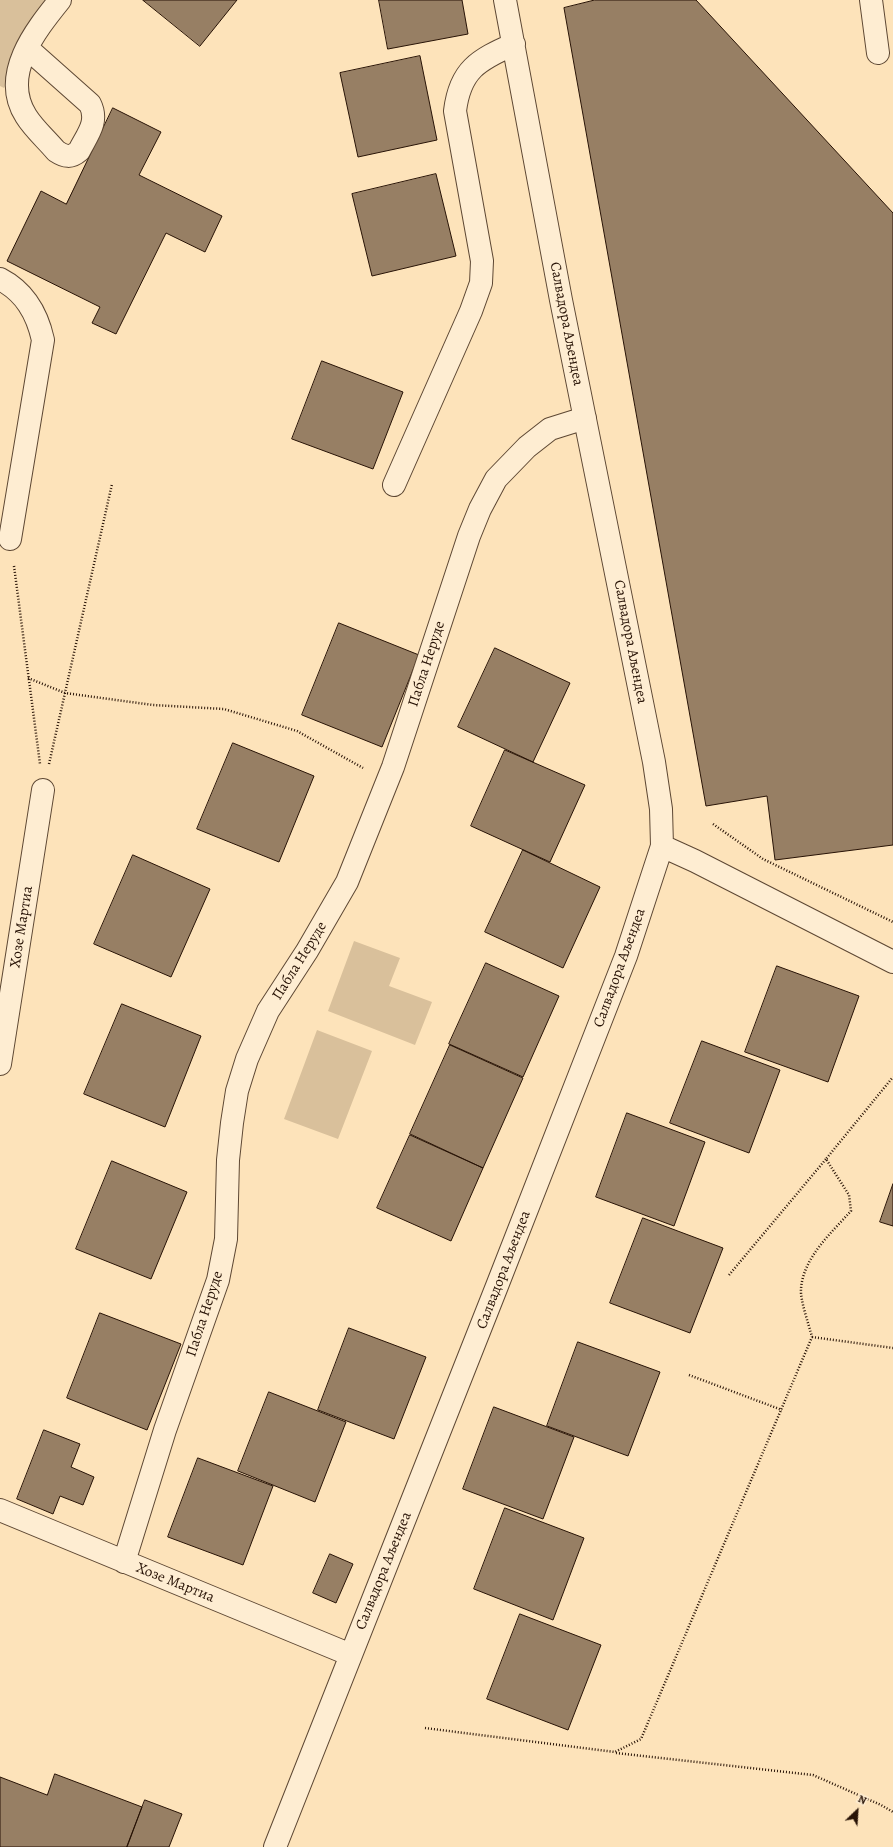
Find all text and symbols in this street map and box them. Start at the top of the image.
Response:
street label: Салвадора Аљендеа [545,261,587,387]
street label: Салвадора Аљендеа [609,579,651,705]
street label: Пабла Неруде [405,619,449,709]
street label: Хозе Мартиа [7,885,37,969]
street label: Салвадора Аљендеа [590,906,650,1030]
street label: Пабла Неруде [269,919,331,1003]
street label: Салвадора Аљендеа [473,1208,535,1332]
street label: Пабла Неруде [183,1269,227,1359]
street label: Салвадора Аљендеа [352,1509,416,1633]
street label: Хозе Мартиа [133,1559,217,1607]
north arrow [837,1791,877,1831]
text: N [855,1791,869,1808]

